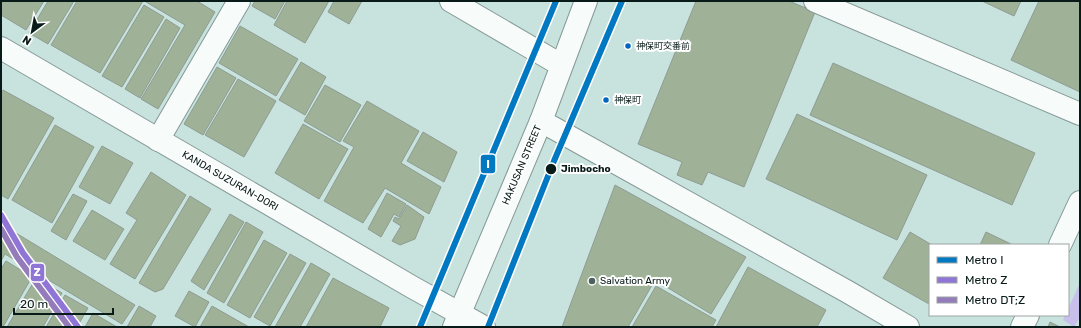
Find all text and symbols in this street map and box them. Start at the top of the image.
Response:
north arrow [12,12,52,52]
text: N [20,32,34,48]
marker: 神保町交番前 [623,41,633,51]
place label: 神保町交番前 [636,41,690,51]
marker: 神保町 [601,95,611,105]
place label: 神保町 [614,95,641,105]
street label: HAKUSAN STREET [500,123,544,207]
street label: KANDA SUZURAN-DORI [180,148,280,214]
line badge: I [480,154,496,174]
text: I [486,158,490,171]
marker: Jimbocho [544,162,558,176]
place label: Jimbocho [561,163,611,175]
legend [929,244,1069,316]
text: Metro I [965,253,1003,267]
line badge: Z [30,263,45,282]
text: Z [33,266,41,279]
text: Metro Z [965,273,1007,287]
place label: Salvation Army [600,275,671,287]
marker: Salvation Army [587,276,597,286]
scale bar [14,290,113,316]
text: Metro DT;Z [965,293,1025,307]
text: 20 m [20,297,48,311]

